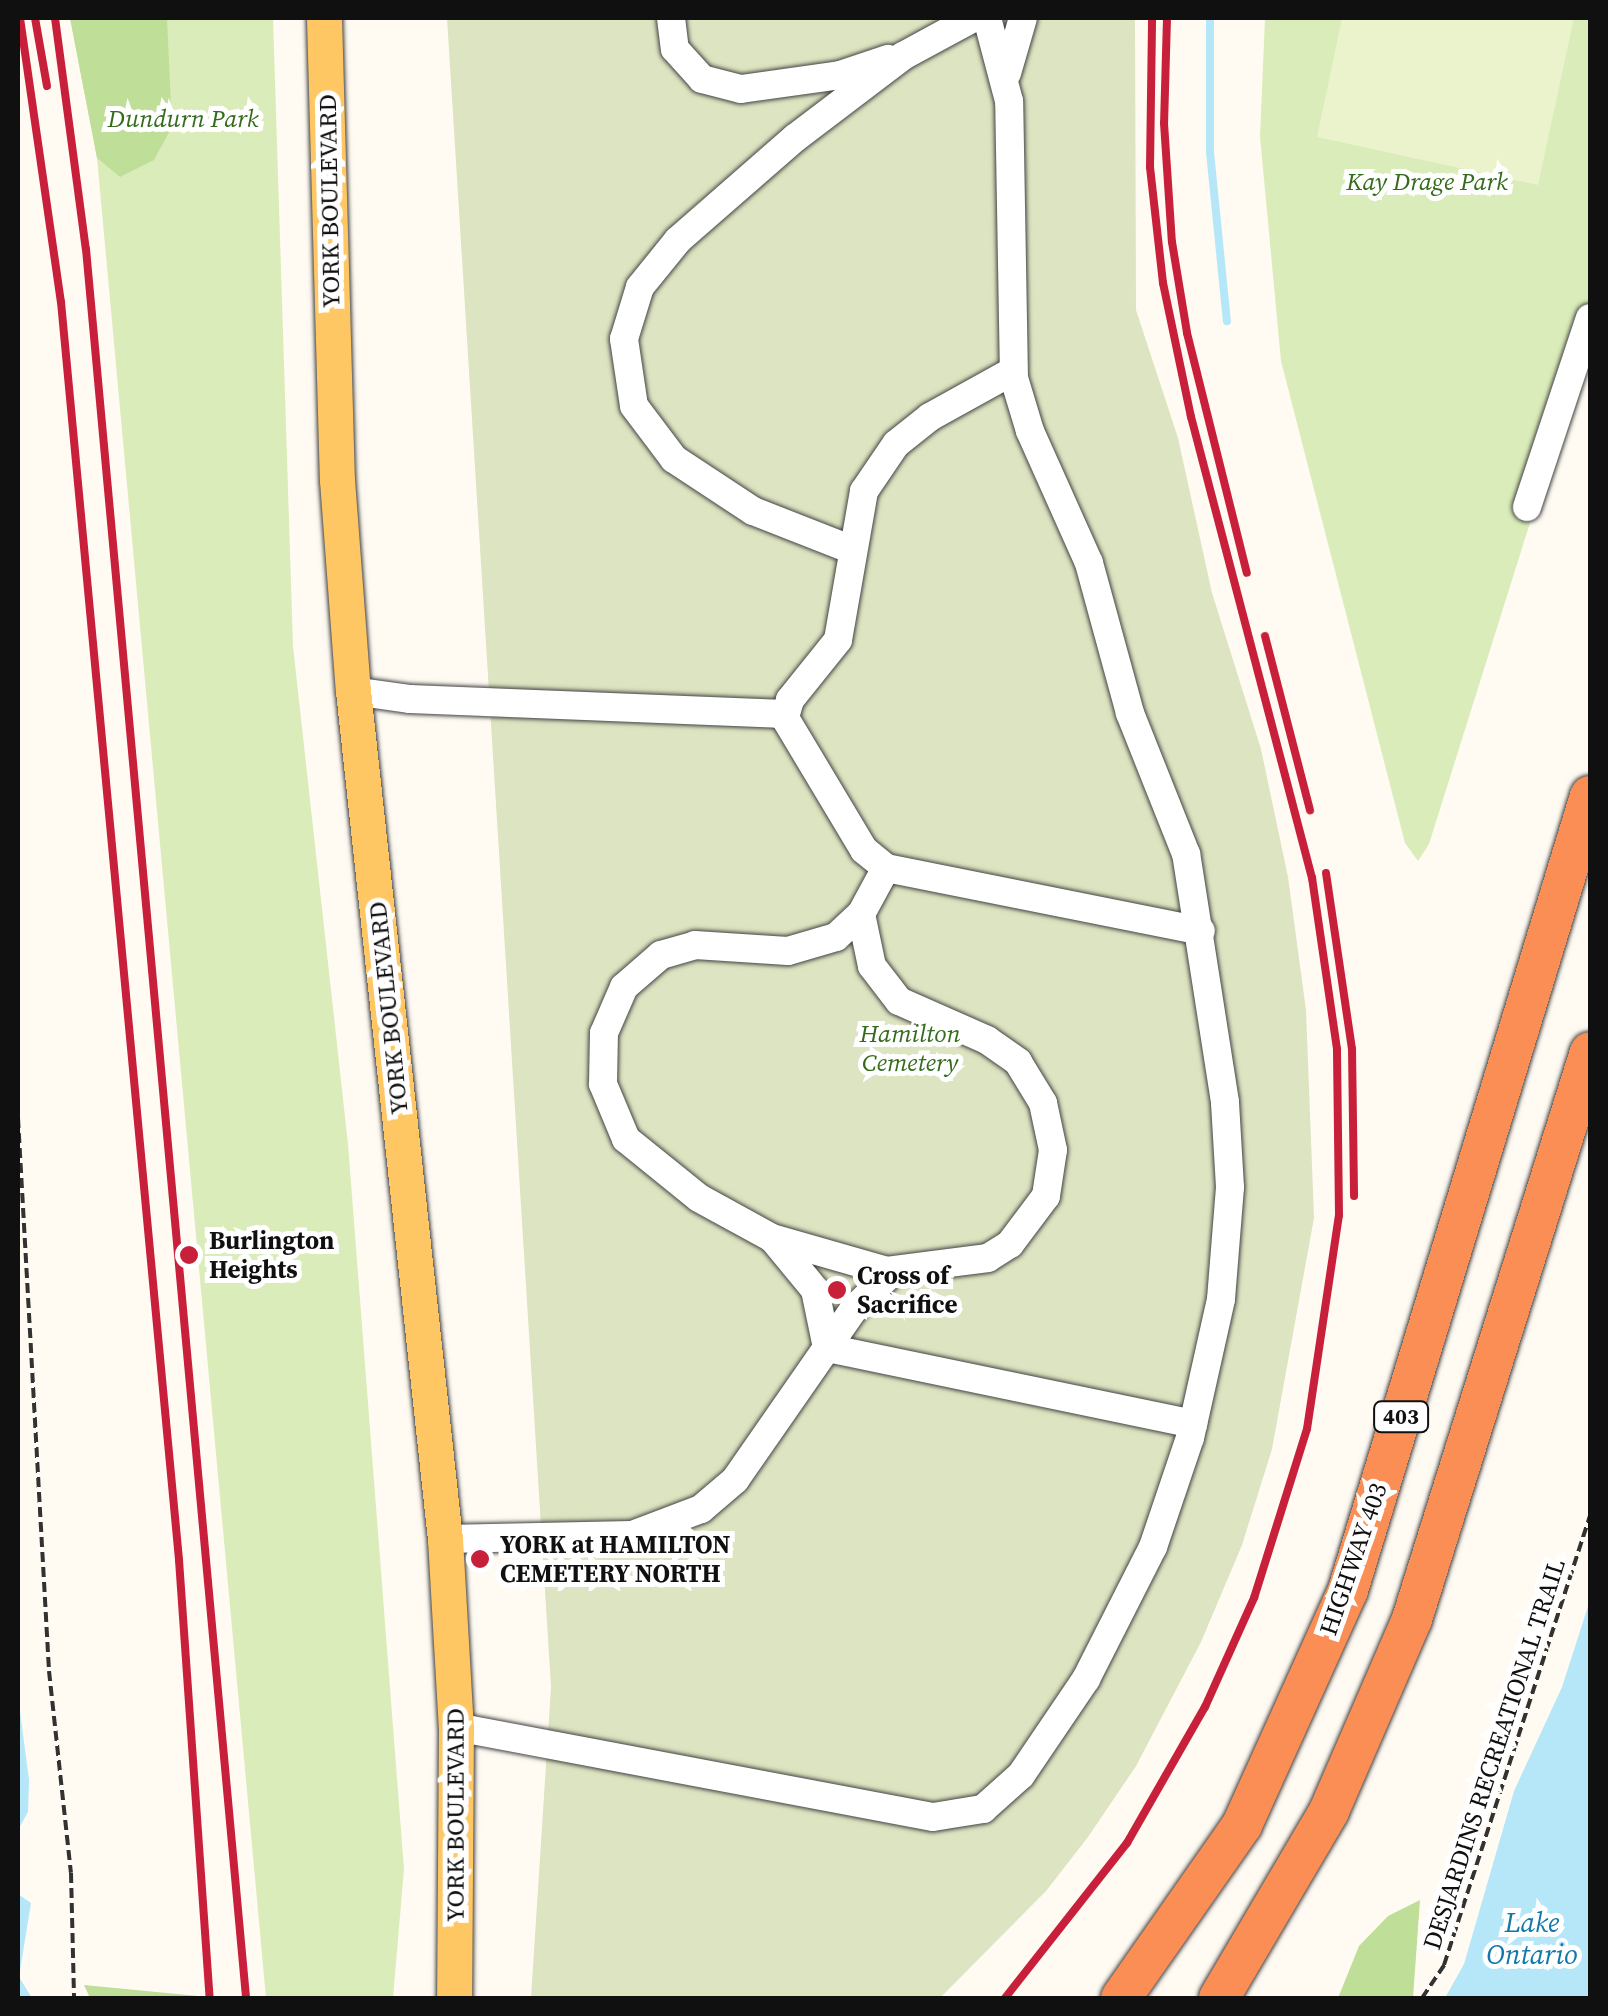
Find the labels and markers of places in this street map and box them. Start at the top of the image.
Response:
place label: Burlington Heights [209,1226,334,1285]
marker: Burlington Heights [178,1244,200,1266]
place label: Cross of Sacrifice [857,1261,957,1320]
marker: Cross of Sacrifice [826,1279,848,1301]
place label: YORK at HAMILTON CEMETERY NORTH [500,1530,730,1589]
marker: YORK at HAMILTON CEMETERY NORTH [469,1548,491,1570]

